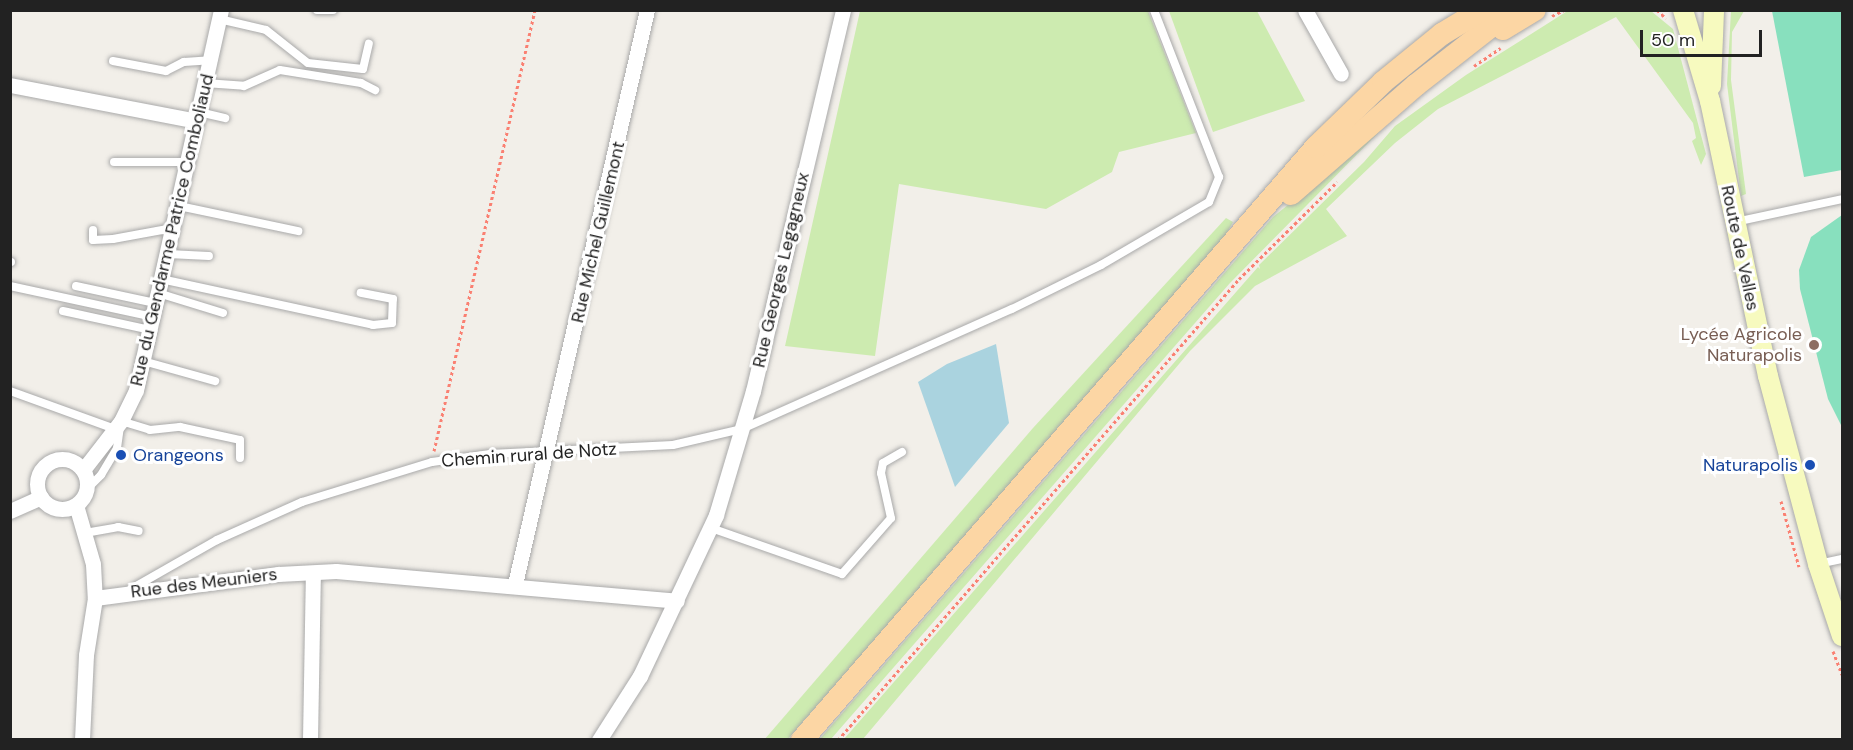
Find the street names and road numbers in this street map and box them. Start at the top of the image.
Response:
street label: Rue du Gendarme Patrice Comboliaud [126,72,218,388]
street label: Rue Michel Guillemont [567,139,629,325]
street label: Rue Georges Legagneux [748,170,814,370]
street label: Route de Velles [1716,183,1764,313]
street label: Chemin rural de Notz [441,438,617,472]
street label: Rue des Meuniers [129,563,279,603]

